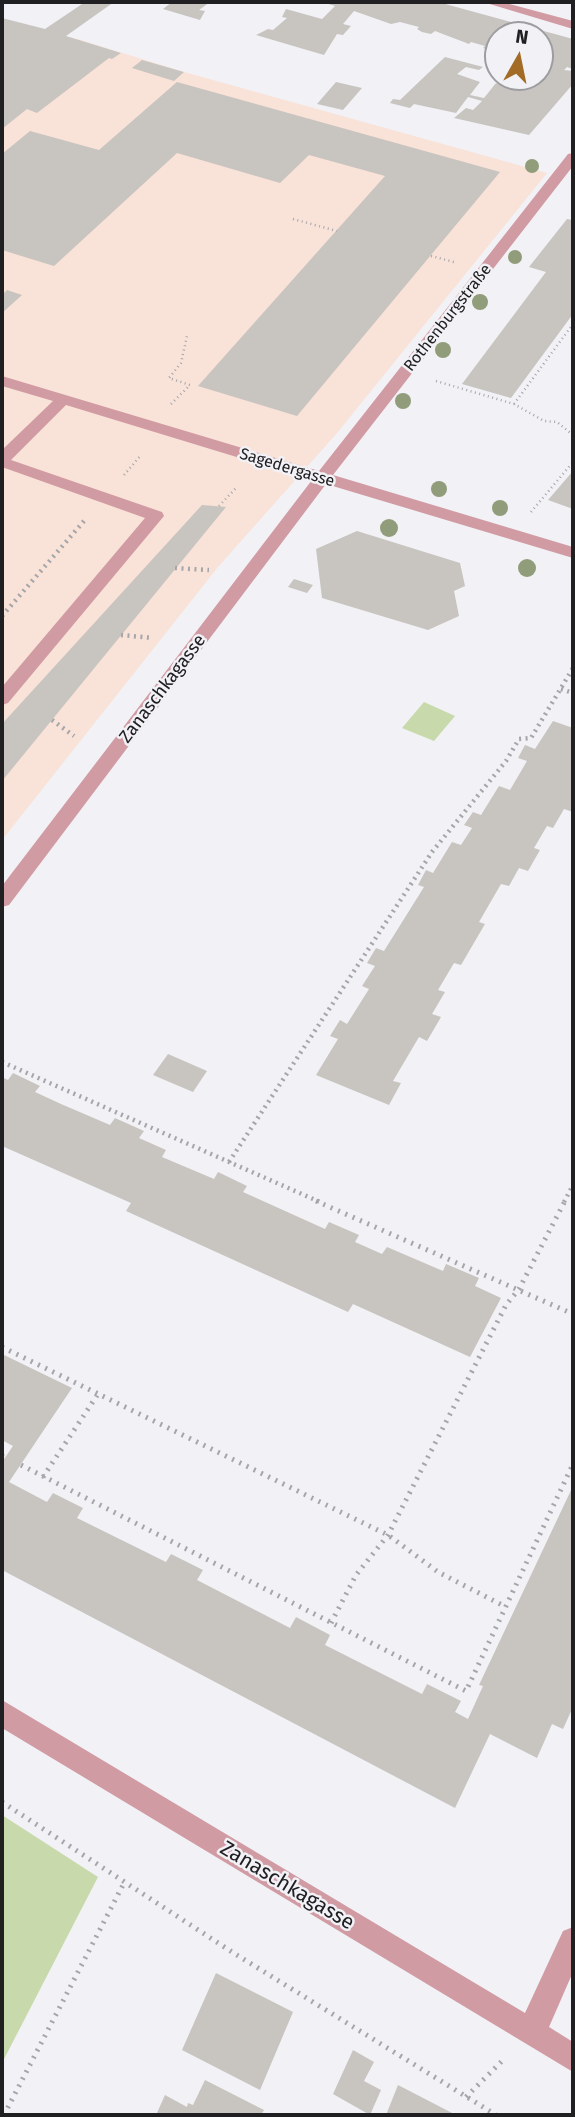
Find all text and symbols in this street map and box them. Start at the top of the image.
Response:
north arrow [484,21,554,91]
text: N [514,24,530,49]
street label: Rothenburgstraße [400,261,496,375]
street label: Sagedergasse [237,444,337,492]
street label: Zanaschkagasse [115,630,211,748]
street label: Zanaschkagasse [215,1836,359,1936]

